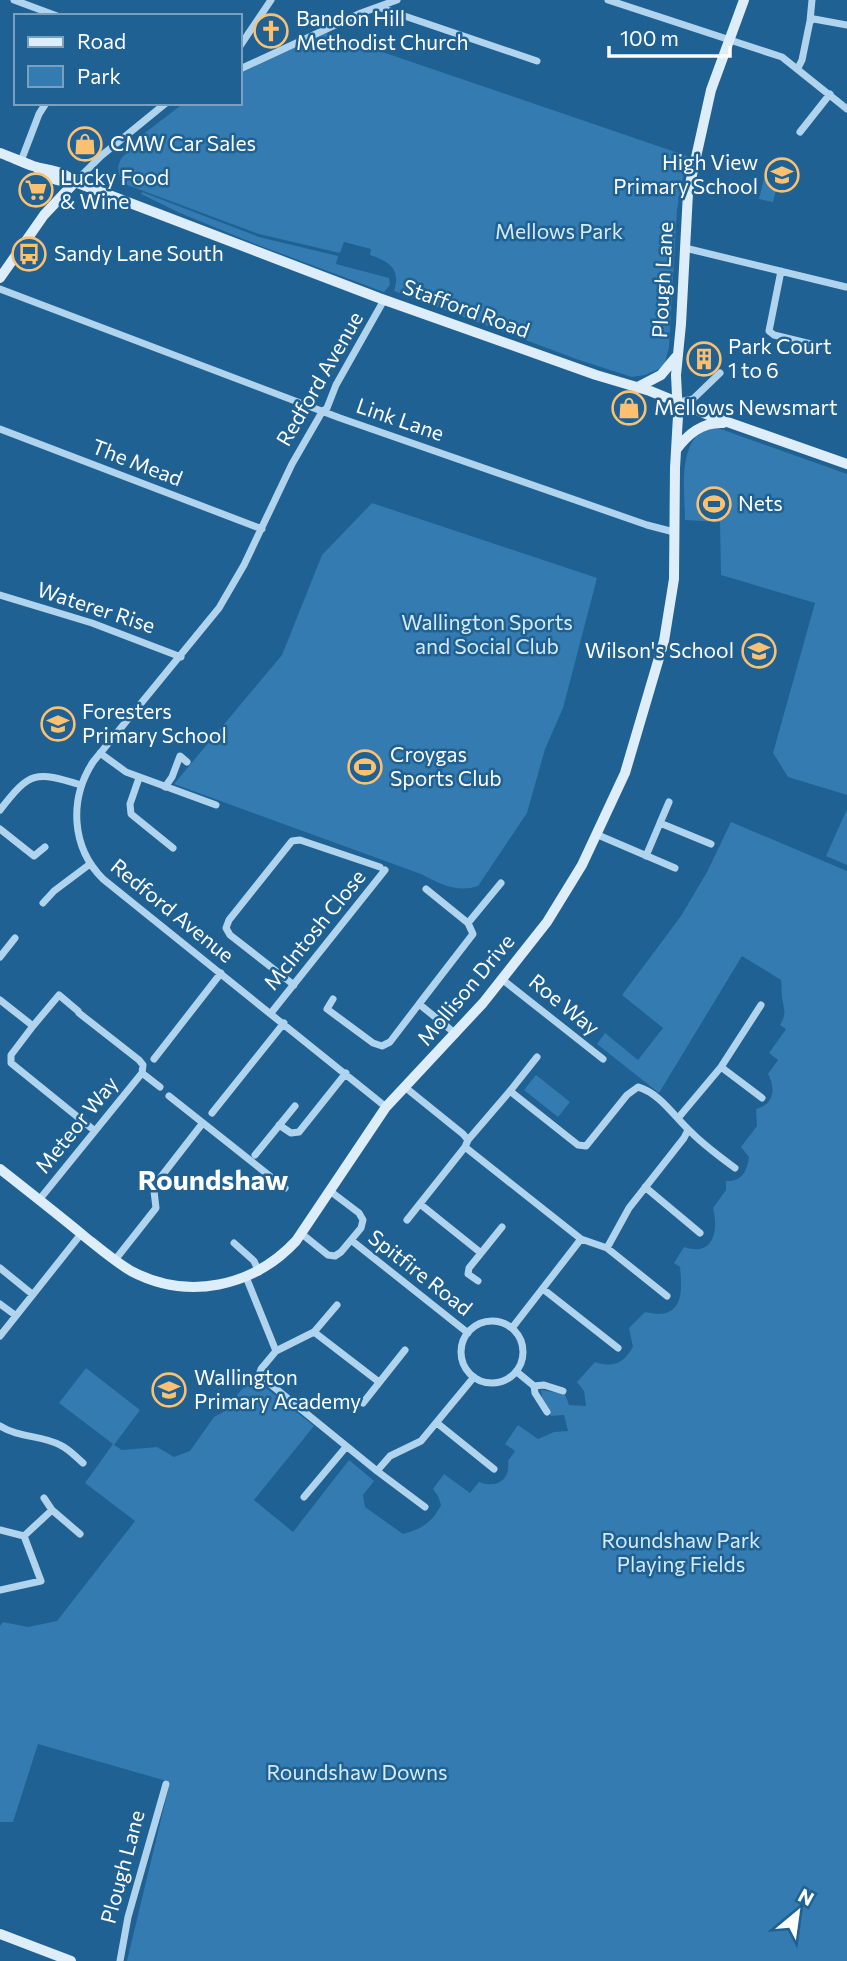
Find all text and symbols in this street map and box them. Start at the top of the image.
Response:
place label: Bandon Hill Methodist Church [296,5,468,54]
church icon: Bandon Hill Methodist Church [252,12,290,50]
legend [14,14,242,105]
scale bar [609,14,730,58]
text: 100 m [620,25,679,50]
text: Road [77,28,126,53]
text: Park [77,63,121,88]
shop icon: CMW Car Sales [66,125,104,163]
place label: CMW Car Sales [110,130,256,155]
place label: High View Primary School [613,149,758,198]
school or university icon: High View Primary School [763,156,801,194]
place label: Lucky Food & Wine [60,164,169,213]
supermarket icon: Lucky Food & Wine [17,171,55,209]
park label: Mellows Park [495,218,623,243]
street label: Plough Lane [646,221,677,339]
bus stop icon: Sandy Lane South [10,235,48,273]
place label: Sandy Lane South [54,240,224,265]
street label: Stafford Road [400,273,533,342]
street label: Redford Avenue [270,307,367,450]
place label: Park Court 1 to 6 [728,333,832,382]
building icon: Park Court 1 to 6 [685,340,723,378]
shop icon: Mellows Newsmart [610,389,648,427]
street label: Link Lane [353,392,448,445]
place label: Mellows Newsmart [654,394,838,419]
street label: The Mead [89,433,186,490]
sports icon: Nets [695,485,733,523]
place label: Nets [738,490,783,515]
street label: Waterer Rise [34,576,159,637]
park label: Wallington Sports and Social Club [401,609,573,658]
school or university icon: Wilson's School [740,632,778,670]
place label: Wilson's School [585,637,734,662]
place label: Foresters Primary School [82,698,227,747]
school or university icon: Foresters Primary School [39,705,77,743]
place label: Croygas Sports Club [390,741,502,790]
sports icon: Croygas Sports Club [346,748,384,786]
street label: Redford Avenue [106,853,240,967]
street label: McIntosh Close [258,864,370,994]
street label: Mollison Drive [411,928,519,1050]
street label: Roe Way [525,968,605,1040]
street label: Meteor Way [29,1070,123,1178]
district label: Roundshaw [138,1162,288,1196]
street label: Spitfire Road [364,1224,478,1320]
place label: Wallington Primary Academy [194,1364,361,1413]
school or university icon: Wallington Primary Academy [150,1371,188,1409]
park label: Roundshaw Park Playing Fields [602,1527,760,1576]
park label: Roundshaw Downs [266,1759,448,1784]
street label: Plough Lane [94,1807,149,1926]
north arrow [763,1877,833,1947]
text: N [795,1883,818,1910]

